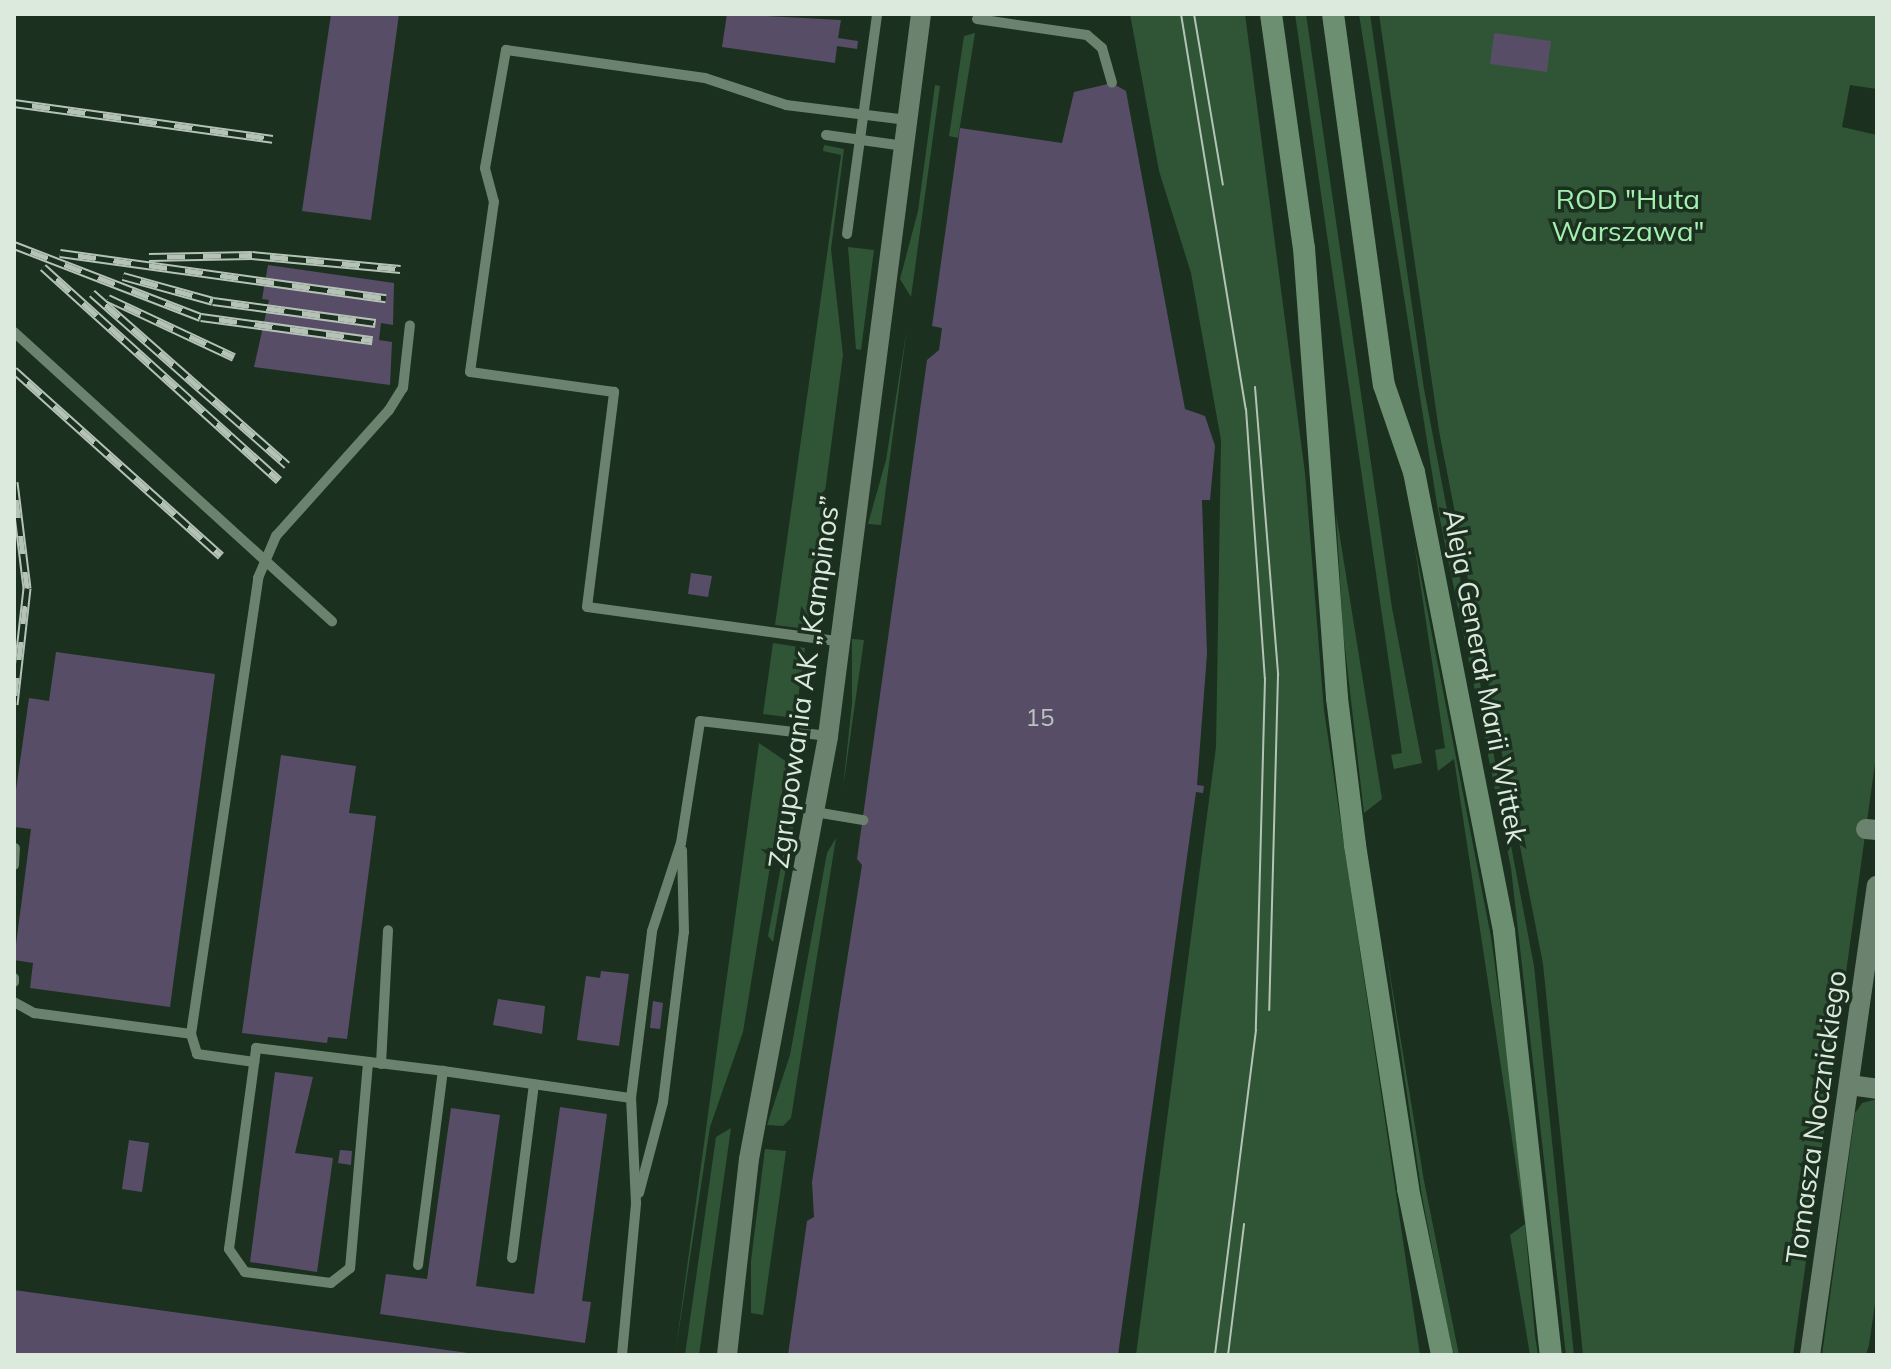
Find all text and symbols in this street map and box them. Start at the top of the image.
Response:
park label: ROD "Huta Warszawa" [1552,182,1704,248]
street label: Zgrupowania AK „Kampinos” [761,494,847,870]
street label: Aleja Generał Marii Wittek [1436,506,1534,846]
house number: 15 [1026,704,1054,732]
street label: Tomasza Nocznickiego [1779,968,1853,1266]

